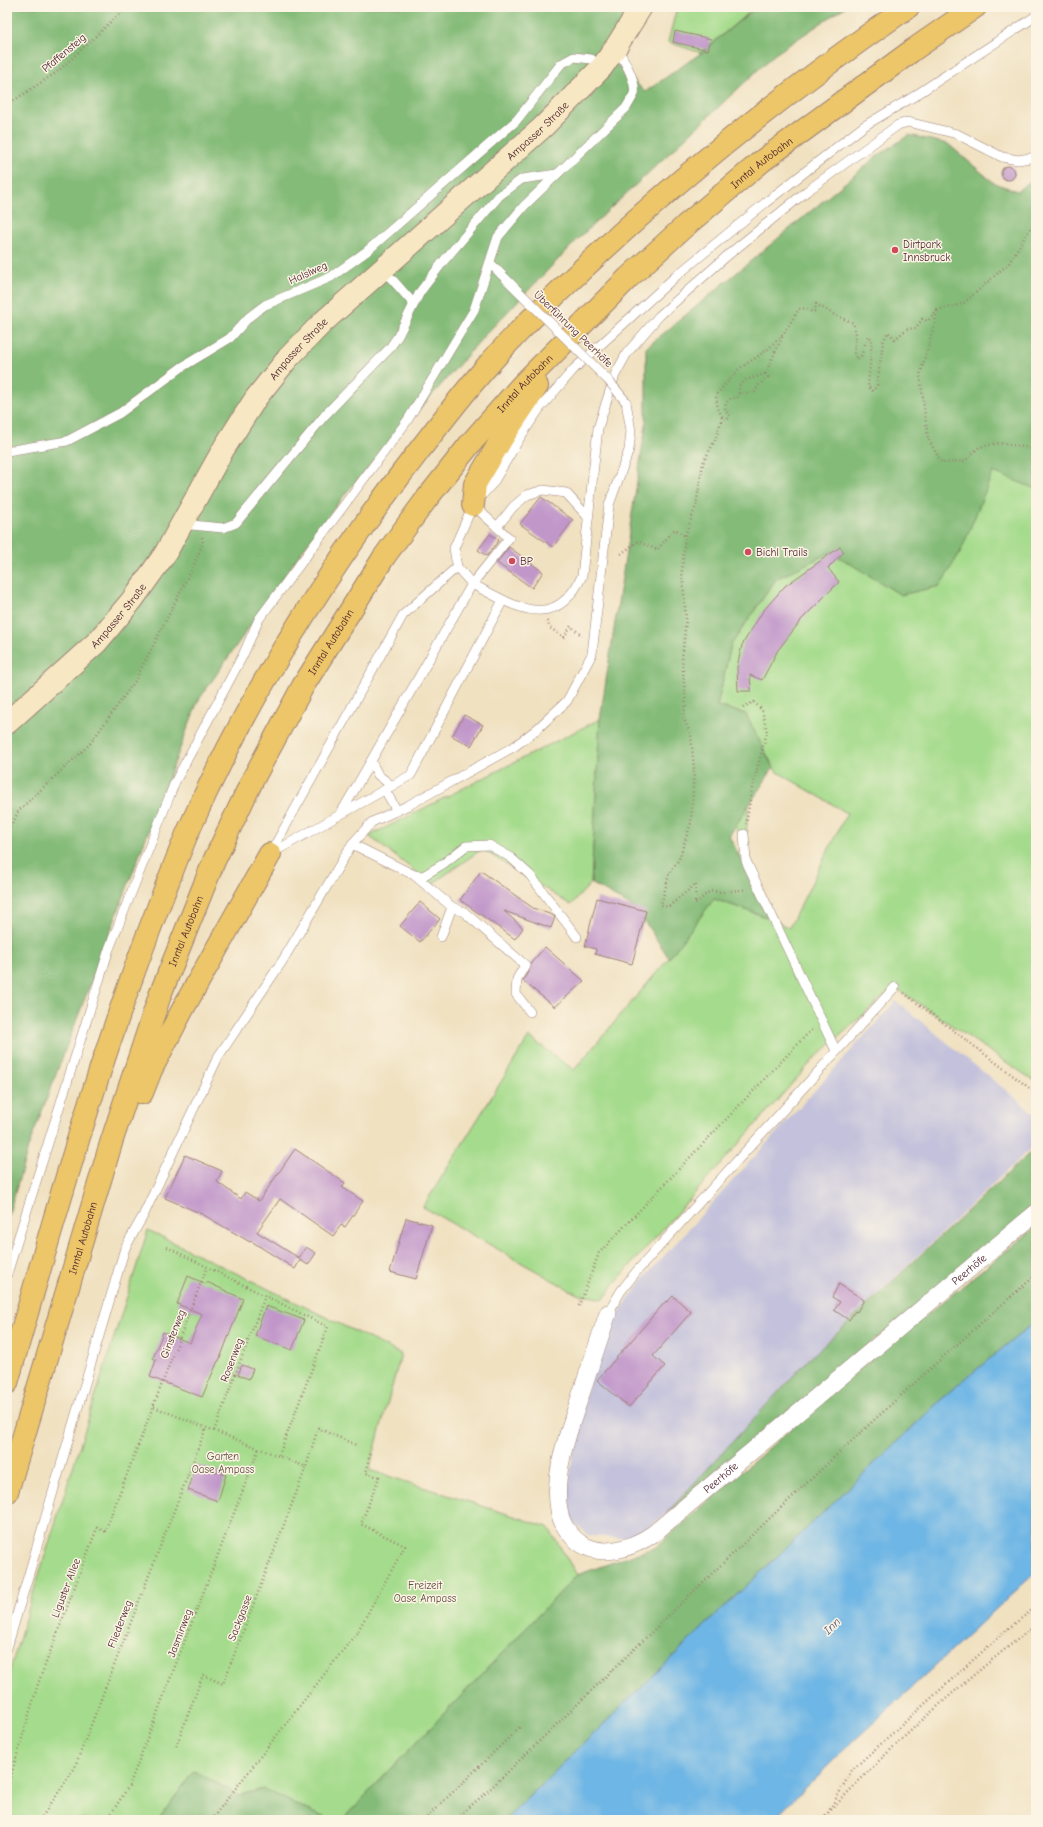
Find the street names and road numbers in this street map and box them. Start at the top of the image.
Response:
street label: Pfaffensteig [39,31,89,75]
street label: Ampasser Straße [504,98,572,163]
street label: Inntal Autobahn [728,134,795,191]
street label: Halslweg [287,259,329,287]
street label: Überführung Peerhöfe [531,288,616,370]
street label: Ampasser Straße [266,314,330,383]
street label: Inntal Autobahn [494,351,555,415]
street label: Ampasser Straße [88,580,149,651]
street label: Inntal Autobahn [305,607,356,677]
street label: Inntal Autobahn [166,894,206,968]
street label: Inntal Autobahn [66,1200,100,1276]
street label: Peerhöfe [949,1251,989,1288]
street label: Ginsterweg [158,1308,188,1360]
street label: Rosenweg [218,1336,246,1384]
street label: Peerhöfe [701,1459,741,1496]
street label: Liguster Allee [49,1556,83,1620]
street label: Sackgasse [225,1593,255,1643]
street label: Fliederweg [105,1598,135,1650]
street label: Jasminweg [165,1607,195,1659]

